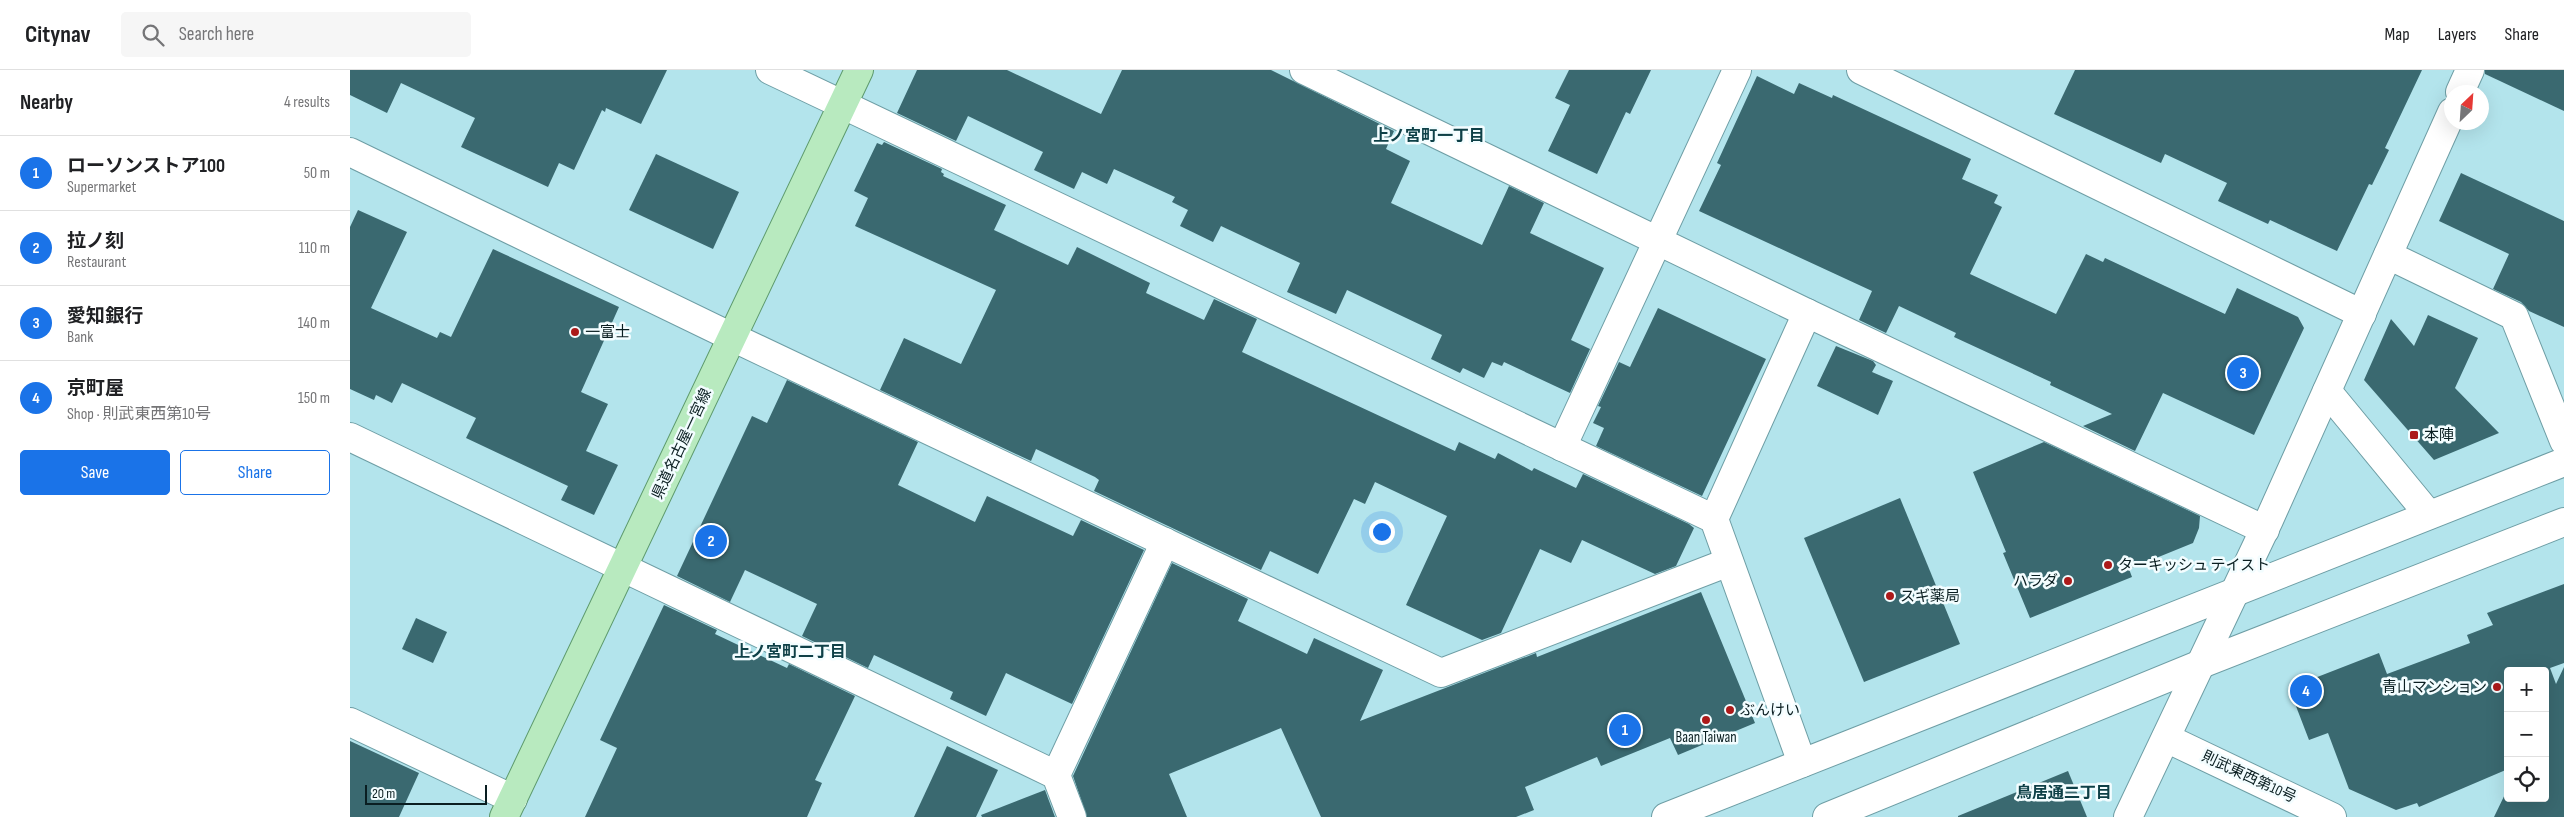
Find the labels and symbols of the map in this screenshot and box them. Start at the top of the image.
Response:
north arrow [2444,85,2489,130]
district label: 上ノ宮町一丁目 [1373,127,1485,146]
place label: 一富士 [585,323,630,342]
marker: 一富士 [569,326,581,338]
pin: 3 [2227,354,2259,392]
street label: 県道名古屋一宮線 [648,386,716,502]
place label: 本陣 [2424,426,2454,445]
marker: 本陣 [2408,429,2420,441]
your location [1369,519,1395,545]
pin: 2 [695,522,727,560]
place label: ターキッシュ テイスト [2118,556,2270,575]
marker: ターキッシュ テイスト [2102,559,2114,571]
place label: ハラダ [2013,572,2058,591]
marker: ハラダ [2062,575,2074,587]
place label: スギ薬局 [1900,587,1960,606]
marker: スギ薬局 [1884,590,1896,602]
district label: 上ノ宮町二丁目 [734,643,846,662]
pin: 4 [2290,672,2322,710]
place label: 青山マンション [2382,678,2487,697]
marker: 青山マンション [2491,681,2503,693]
place label: ぶんけい [1740,701,1800,720]
marker: ぶんけい [1724,704,1736,716]
pin: 1 [1609,711,1641,749]
marker: Baan Taiwan [1700,714,1712,726]
place label: Baan Taiwan [1675,728,1737,747]
street label: 則武東西第10号 [2199,747,2299,807]
scale bar [365,782,488,805]
district label: 鳥居通二丁目 [2016,783,2112,803]

